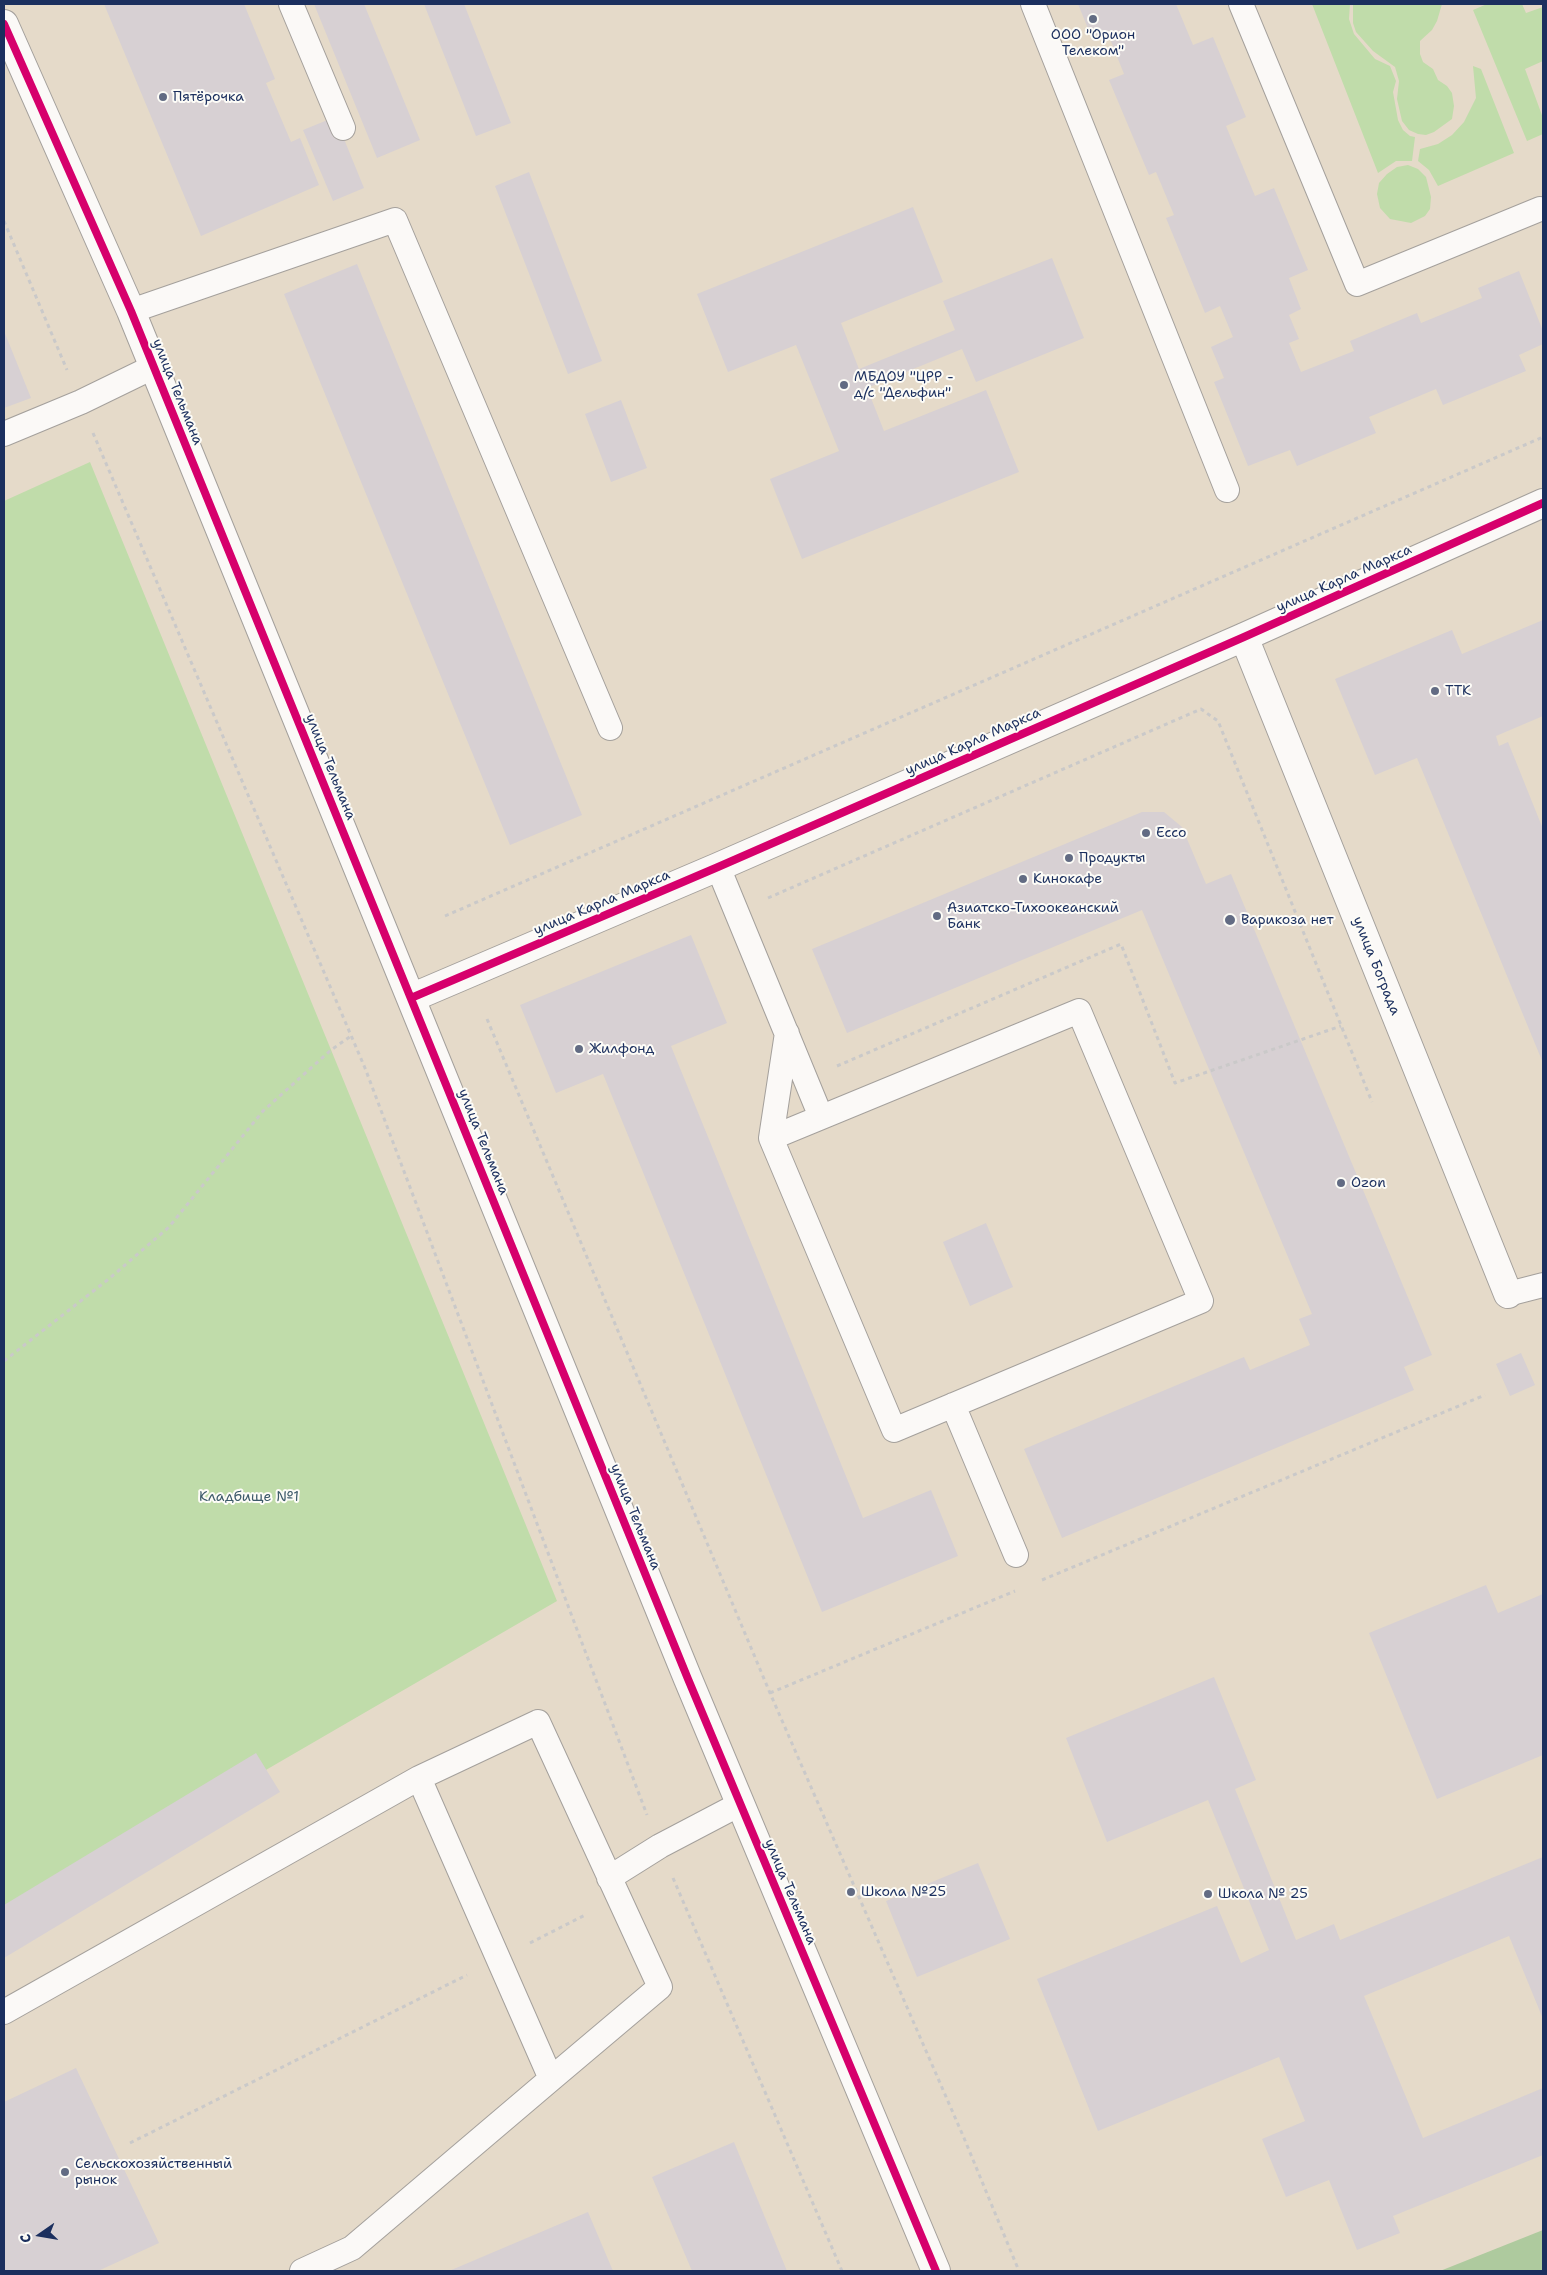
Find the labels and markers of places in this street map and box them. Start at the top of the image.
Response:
marker: ООО "Орион Телеком" [1087,13,1099,25]
place label: ООО "Орион Телеком" [1051,27,1135,59]
place label: Пятёрочка [173,89,244,105]
marker: Пятёрочка [157,91,169,103]
place label: МБДОУ "ЦРР - д/с "Дельфин" [854,369,954,402]
marker: МБДОУ "ЦРР - д/с "Дельфин" [838,379,850,391]
place label: ТТК [1445,683,1471,699]
marker: ТТК [1429,685,1441,697]
place label: Ecco [1156,825,1186,841]
marker: Ecco [1140,827,1152,839]
place label: Продукты [1079,850,1146,866]
marker: Продукты [1063,852,1075,864]
place label: Кинокафе [1033,871,1102,887]
marker: Кинокафе [1017,873,1029,885]
place label: Азиатско-Тихоокеанский Банк [947,900,1119,932]
marker: Азиатско-Тихоокеанский Банк [931,910,943,922]
place label: Варикоза нет [1241,912,1334,928]
marker: Варикоза нет [1223,913,1237,927]
place label: Жилфонд [589,1041,654,1057]
marker: Жилфонд [573,1043,585,1055]
place label: Ozon [1351,1175,1386,1191]
marker: Ozon [1335,1177,1347,1189]
place label: Школа №25 [861,1884,946,1900]
marker: Школа №25 [845,1886,857,1898]
place label: Школа № 25 [1218,1886,1308,1902]
marker: Школа № 25 [1202,1888,1214,1900]
place label: Сельскохозяйственный рынок [75,2156,232,2188]
marker: Сельскохозяйственный рынок [59,2166,71,2178]

